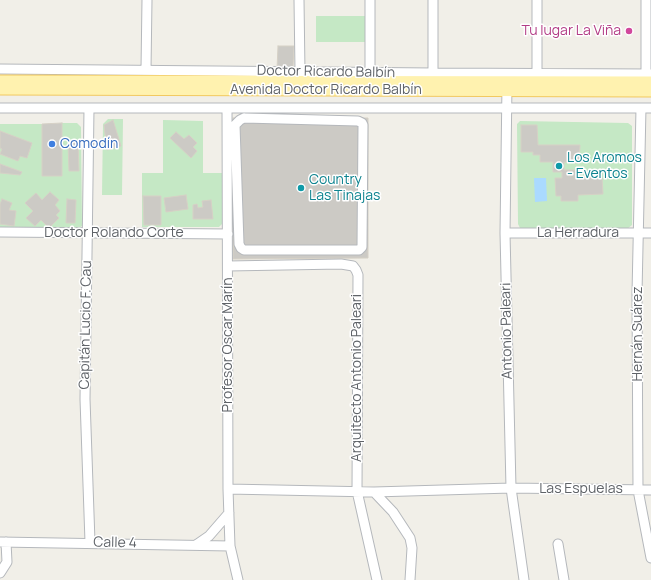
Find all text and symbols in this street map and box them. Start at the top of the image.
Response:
place label: Tu lugar La Viña [521,23,621,39]
marker: Tu lugar La Viña [624,26,634,36]
street label: Doctor Ricardo Balbín [257,62,395,82]
street label: Avenida Doctor Ricardo Balbín [230,82,422,98]
place label: Comodín [60,136,118,152]
marker: Comodín [47,139,57,149]
place label: Los Aromos - Eventos [567,150,642,182]
marker: Los Aromos - Eventos [554,161,564,171]
place label: Country Las Tinajas [309,172,380,204]
marker: Country Las Tinajas [296,183,306,193]
street label: Doctor Rolando Corte [44,225,184,241]
street label: La Herradura [537,225,619,241]
street label: Capitán Lucio F. Cau [76,260,96,390]
street label: Profesor Oscar Marín [220,278,236,412]
street label: Antonio Paleari [498,282,516,380]
street label: Hernán Suárez [630,286,646,382]
street label: Arquitecto Antonio Paleari [349,294,365,462]
street label: Las Espuelas [539,481,623,497]
street label: Calle 4 [93,534,137,552]

